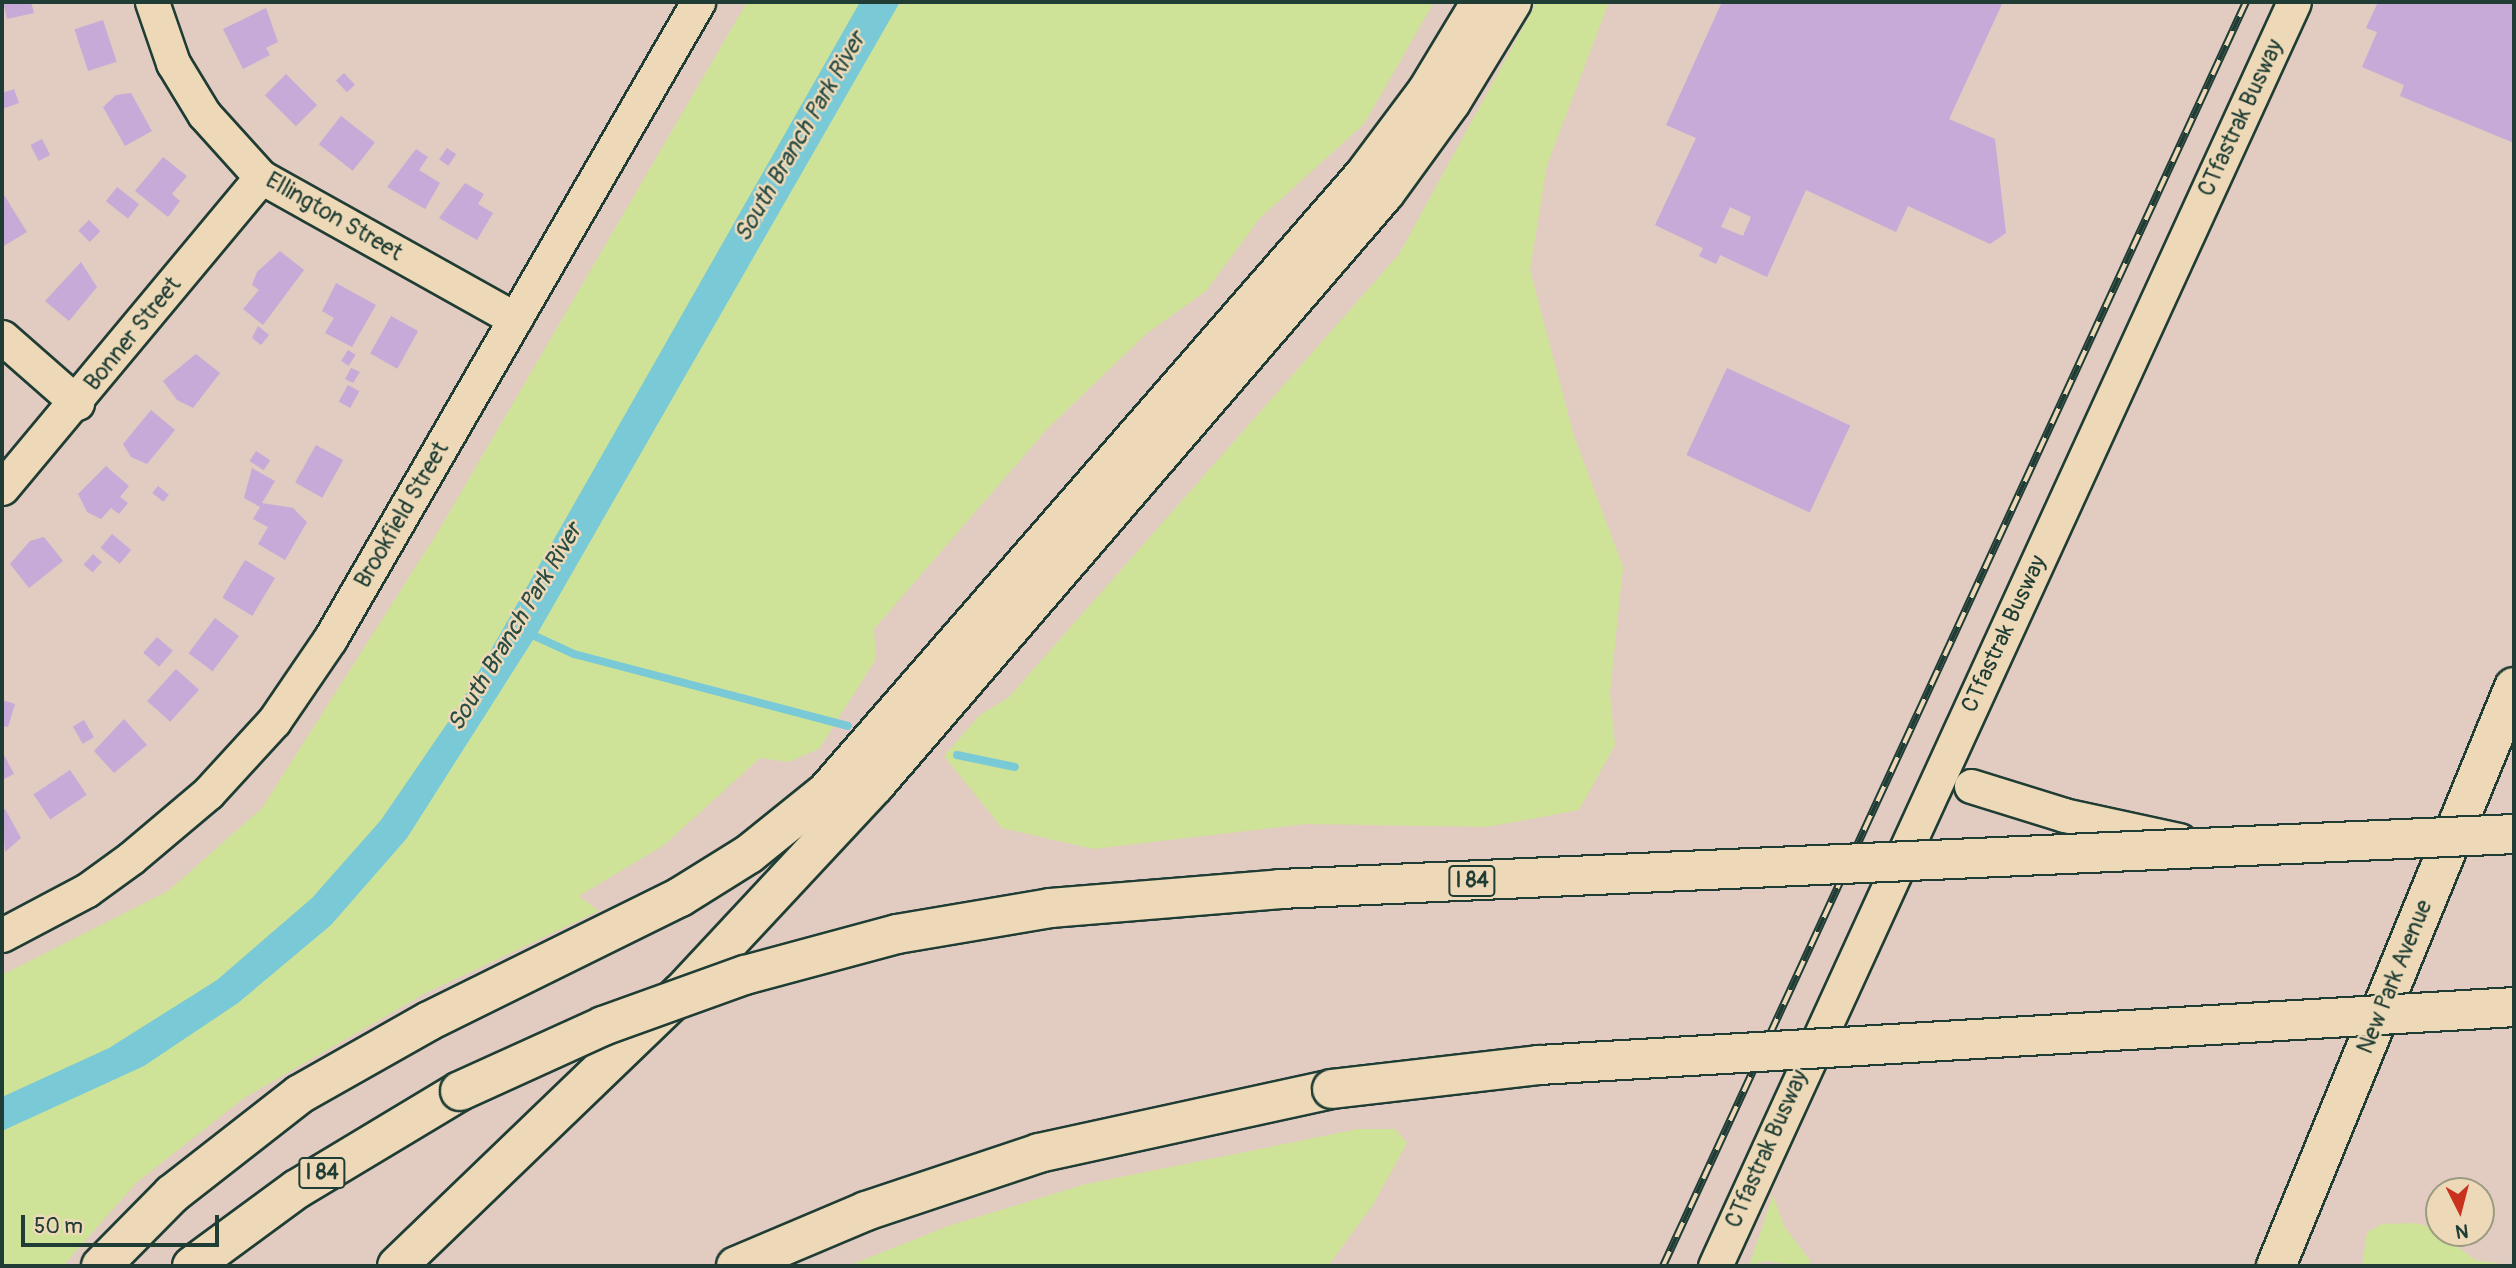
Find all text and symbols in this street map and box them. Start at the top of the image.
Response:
water label: South Branch Park River [728,27,872,247]
street label: CTfastrak Busway [2193,35,2289,201]
street label: Ellington Street [261,167,407,267]
street label: Bonner Street [79,272,187,396]
street label: Brookfield Street [349,437,455,593]
water label: South Branch Park River [442,518,588,736]
street label: CTfastrak Busway [1956,551,2052,717]
road number: I 84 [1448,864,1496,898]
street label: New Park Avenue [2352,896,2438,1058]
street label: CTfastrak Busway [1720,1066,1814,1232]
road number: I 84 [298,1156,346,1190]
north arrow [2425,1177,2495,1247]
scale bar [24,1202,222,1246]
text: 50 m [34,1213,83,1240]
text: N [2454,1218,2470,1244]

